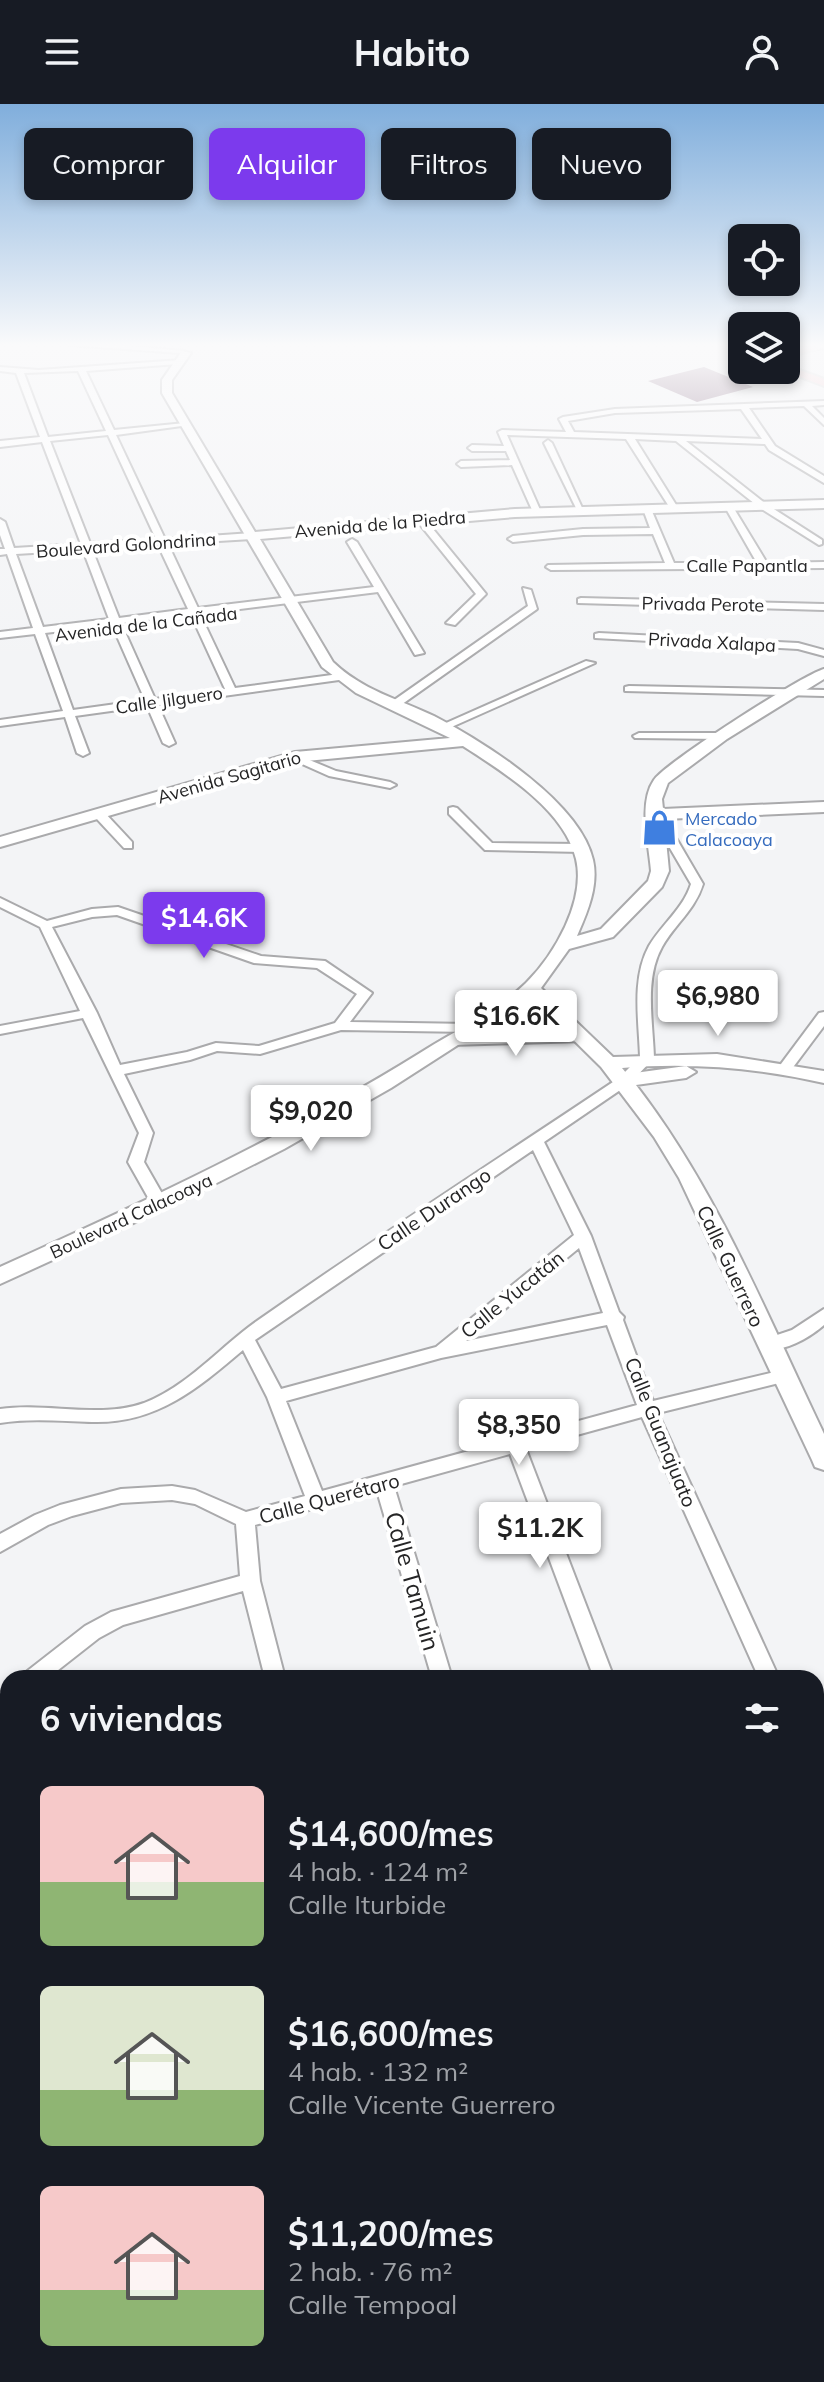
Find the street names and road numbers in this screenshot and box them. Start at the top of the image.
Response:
street label: Avenida de la Piedra [293,505,467,543]
street label: Boulevard Golondrina [35,527,217,563]
street label: Calle Papantla [686,554,808,577]
street label: Privada Perote [642,591,764,617]
street label: Avenida de la Cañada [53,601,239,647]
street label: Privada Xalapa [647,627,777,657]
street label: Calle Jilguero [114,681,224,719]
street label: Avenida Sagitario [154,745,304,809]
street label: Calle Durango [372,1162,496,1256]
street label: Boulevard Calacoaya [46,1168,216,1264]
street label: Calle Guerrero [692,1201,770,1331]
street label: Calle Yucatán [455,1245,569,1343]
street label: Calle Guanajuato [620,1353,702,1511]
street label: Calle Querétaro [256,1467,402,1529]
street label: Calle Tamuin [379,1508,447,1654]

